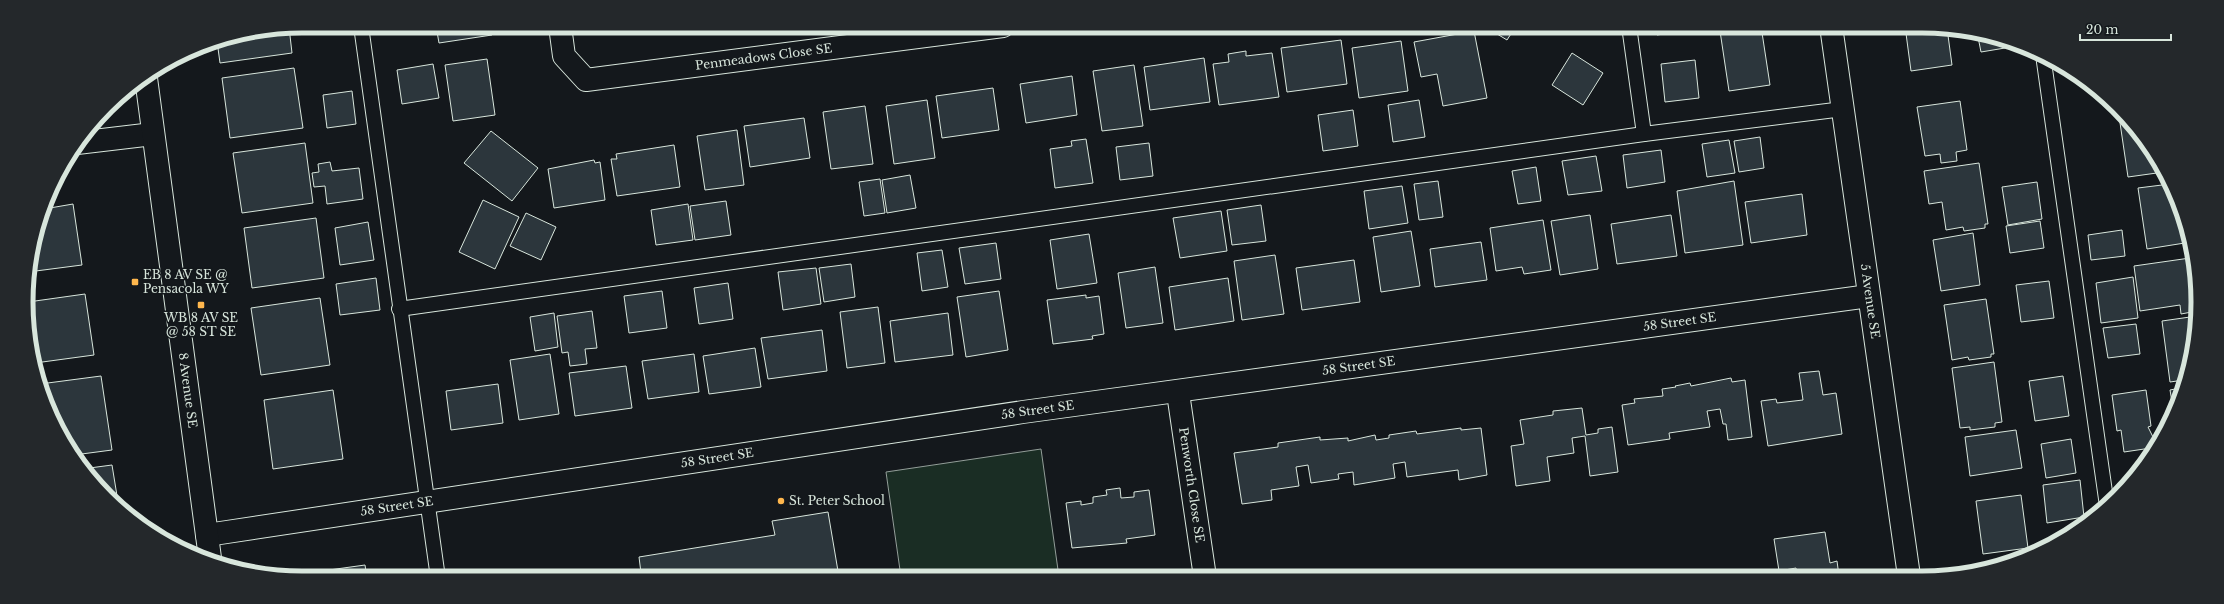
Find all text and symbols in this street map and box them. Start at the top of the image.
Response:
scale bar [2080,16,2171,42]
text: 20 m [2086,22,2118,37]
street label: Penmeadows Close SE [694,40,833,73]
street label: 5 Avenue SE [1858,263,1883,340]
place label: EB 8 AV SE @ Pensacola WY [143,267,229,296]
marker: EB 8 AV SE @ Pensacola WY [130,277,140,287]
marker: WB 8 AV SE @ 58 ST SE [196,300,206,310]
street label: 58 Street SE [1642,309,1717,334]
place label: WB 8 AV SE @ 58 ST SE [163,310,238,339]
street label: 8 Avenue SE [176,352,201,429]
street label: 58 Street SE [1321,353,1396,378]
street label: 58 Street SE [1000,397,1075,422]
street label: Penworth Close SE [1176,426,1208,544]
street label: 58 Street SE [680,445,755,470]
street label: 58 Street SE [359,493,435,519]
place label: St. Peter School [789,493,885,508]
marker: St. Peter School [776,496,786,506]

